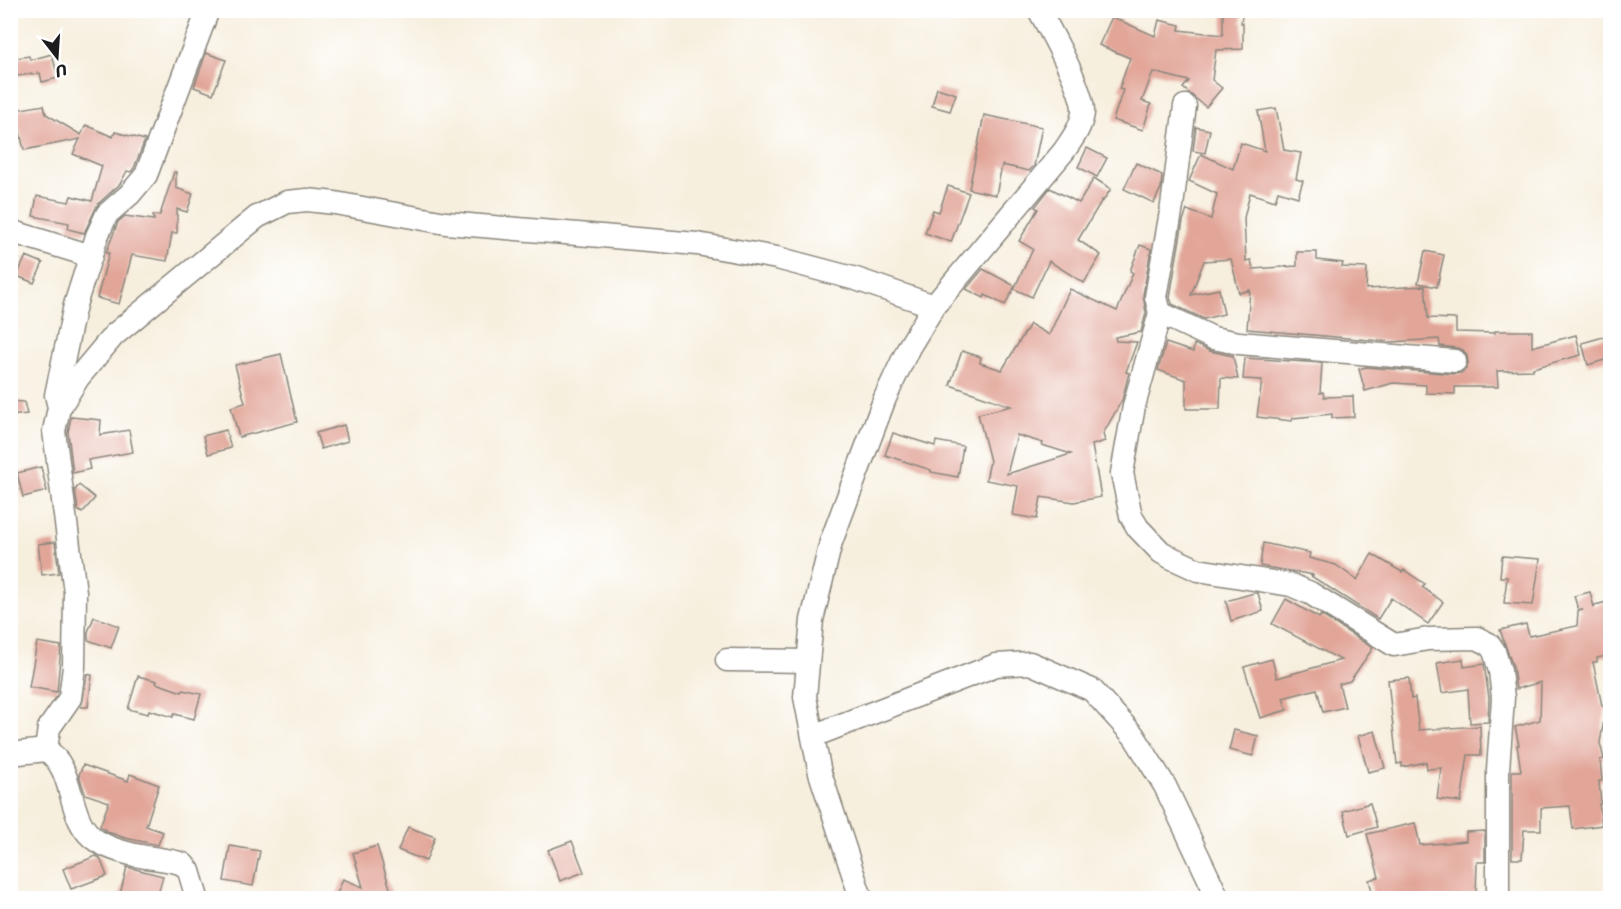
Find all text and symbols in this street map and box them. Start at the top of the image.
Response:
north arrow [27,27,87,87]
text: U [51,55,71,87]

